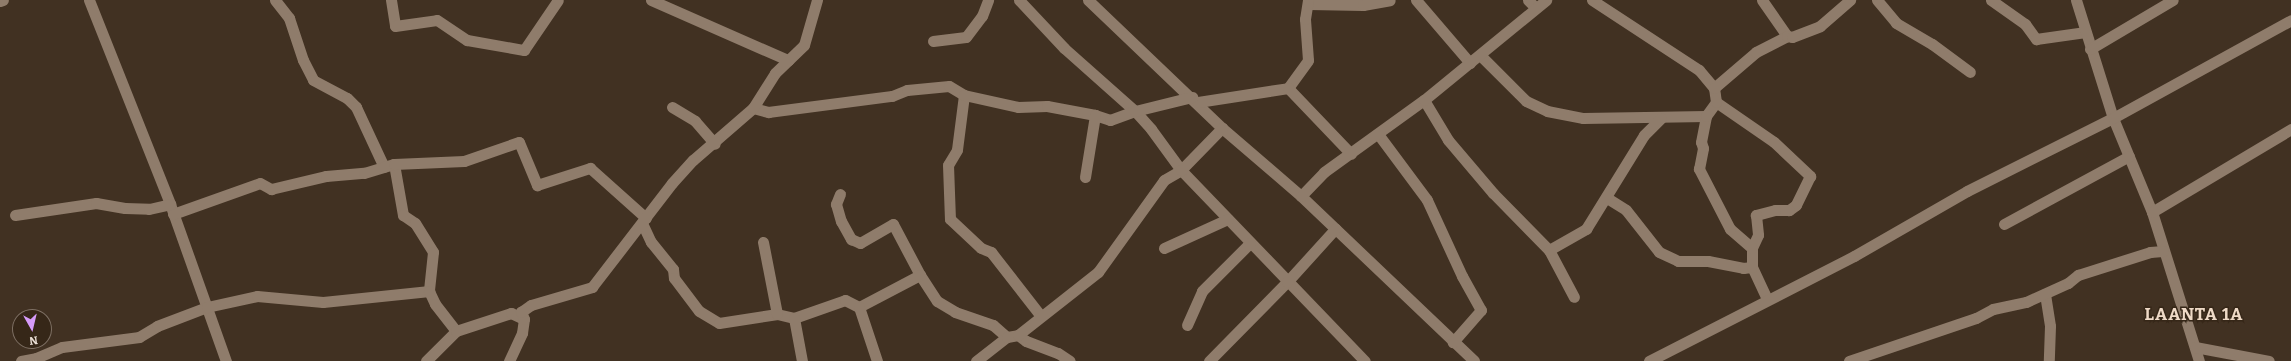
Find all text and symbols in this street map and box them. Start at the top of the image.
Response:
district label: LAANTA 1A [2145,305,2243,325]
north arrow [12,309,52,349]
text: N [28,333,39,347]

